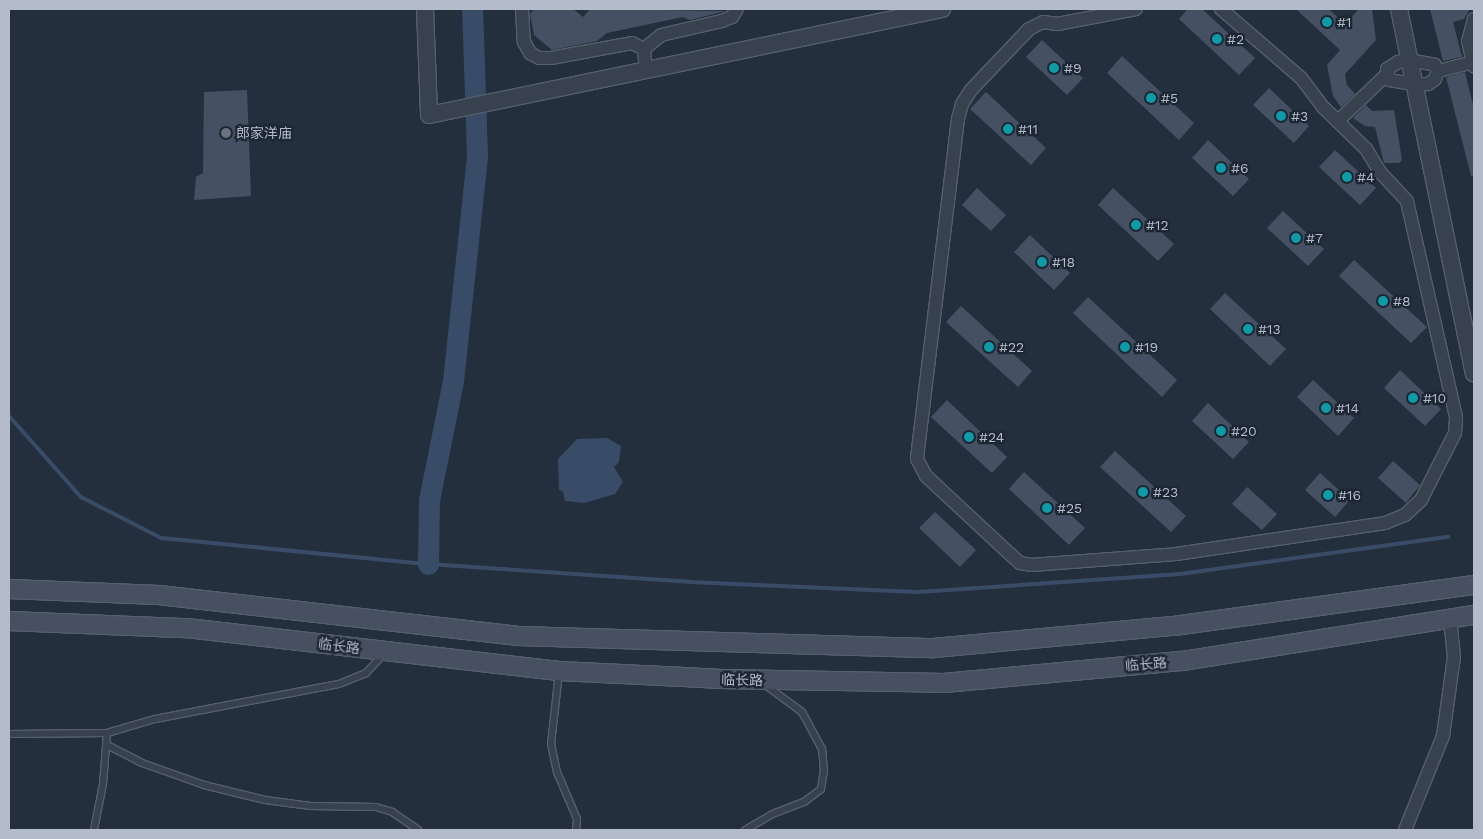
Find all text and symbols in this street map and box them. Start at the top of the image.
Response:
place label: #1 [1337,14,1351,30]
marker: #1 [1321,16,1333,28]
place label: #2 [1227,31,1244,47]
marker: #2 [1211,33,1223,45]
place label: #9 [1064,60,1082,76]
marker: #9 [1048,62,1060,74]
place label: #5 [1161,90,1178,106]
marker: #5 [1145,92,1157,104]
place label: #3 [1291,108,1308,124]
marker: #3 [1275,110,1287,122]
place label: #11 [1018,121,1038,137]
marker: #11 [1002,123,1014,135]
place label: 郎家洋庙 [236,125,292,141]
marker: 郎家洋庙 [220,127,232,139]
place label: #6 [1231,160,1248,176]
marker: #6 [1215,162,1227,174]
place label: #4 [1357,169,1374,185]
marker: #4 [1341,171,1353,183]
place label: #12 [1146,217,1169,233]
marker: #12 [1130,219,1142,231]
place label: #7 [1306,230,1323,246]
marker: #7 [1290,232,1302,244]
place label: #18 [1052,254,1075,270]
marker: #18 [1036,256,1048,268]
place label: #8 [1393,293,1411,309]
marker: #8 [1377,295,1389,307]
place label: #13 [1258,321,1281,337]
marker: #13 [1242,323,1254,335]
place label: #22 [999,339,1024,355]
place label: #19 [1135,339,1158,355]
marker: #22 [983,341,995,353]
marker: #19 [1119,341,1131,353]
place label: #10 [1423,390,1446,406]
marker: #10 [1407,392,1419,404]
place label: #14 [1336,400,1359,416]
marker: #14 [1320,402,1332,414]
place label: #20 [1231,423,1257,439]
marker: #20 [1215,425,1227,437]
place label: #24 [979,429,1004,445]
marker: #24 [963,431,975,443]
place label: #23 [1153,484,1178,500]
marker: #23 [1137,486,1149,498]
place label: #16 [1338,487,1361,503]
marker: #16 [1322,489,1334,501]
place label: #25 [1057,500,1082,516]
marker: #25 [1041,502,1053,514]
street label: 临长路 [317,635,361,657]
street label: 临长路 [1124,654,1168,674]
street label: 临长路 [721,671,763,689]

